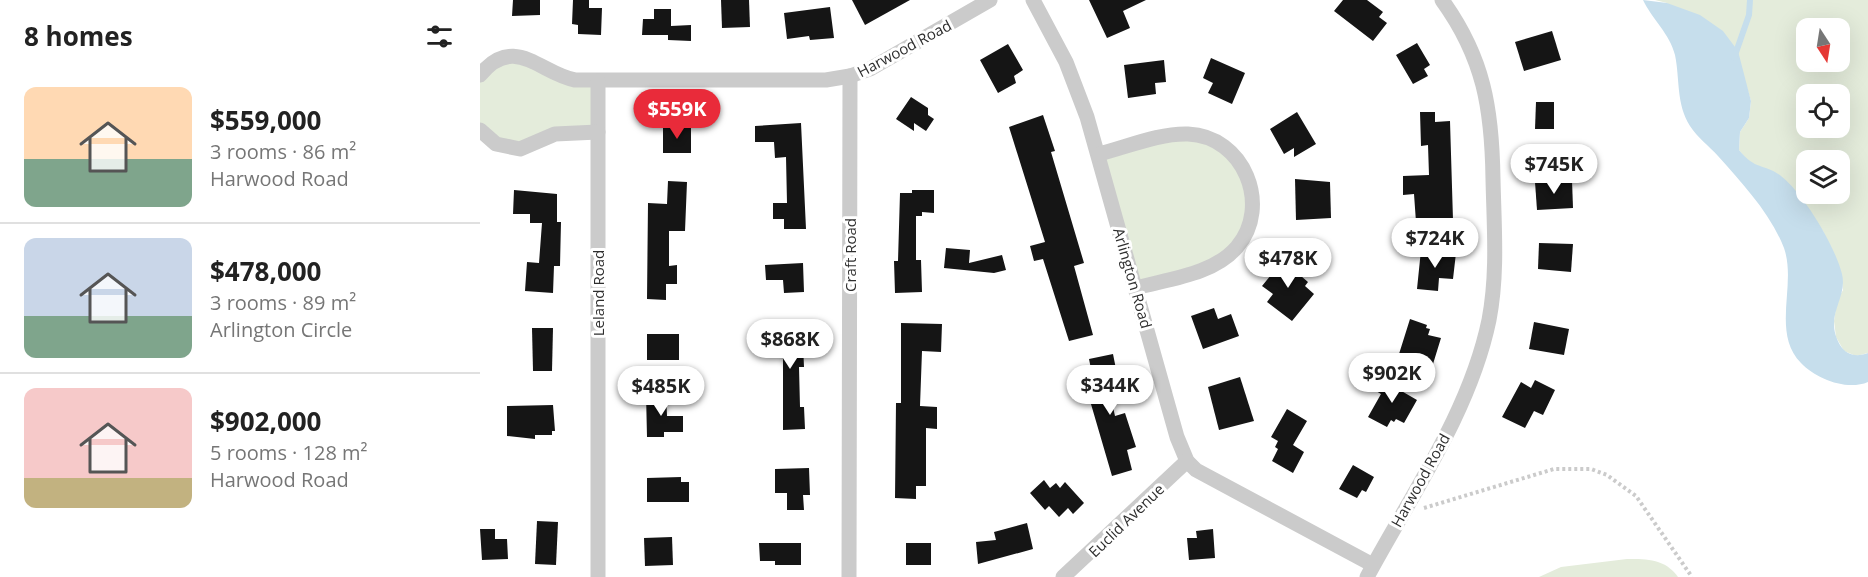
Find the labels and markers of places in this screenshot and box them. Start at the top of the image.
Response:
pin: $559K [635,89,719,140]
pin: $745K [1512,144,1596,195]
pin: $724K [1393,218,1477,269]
pin: $478K [1246,238,1330,289]
pin: $868K [748,319,832,370]
pin: $902K [1350,353,1434,404]
pin: $344K [1068,365,1152,416]
pin: $485K [619,366,703,417]

